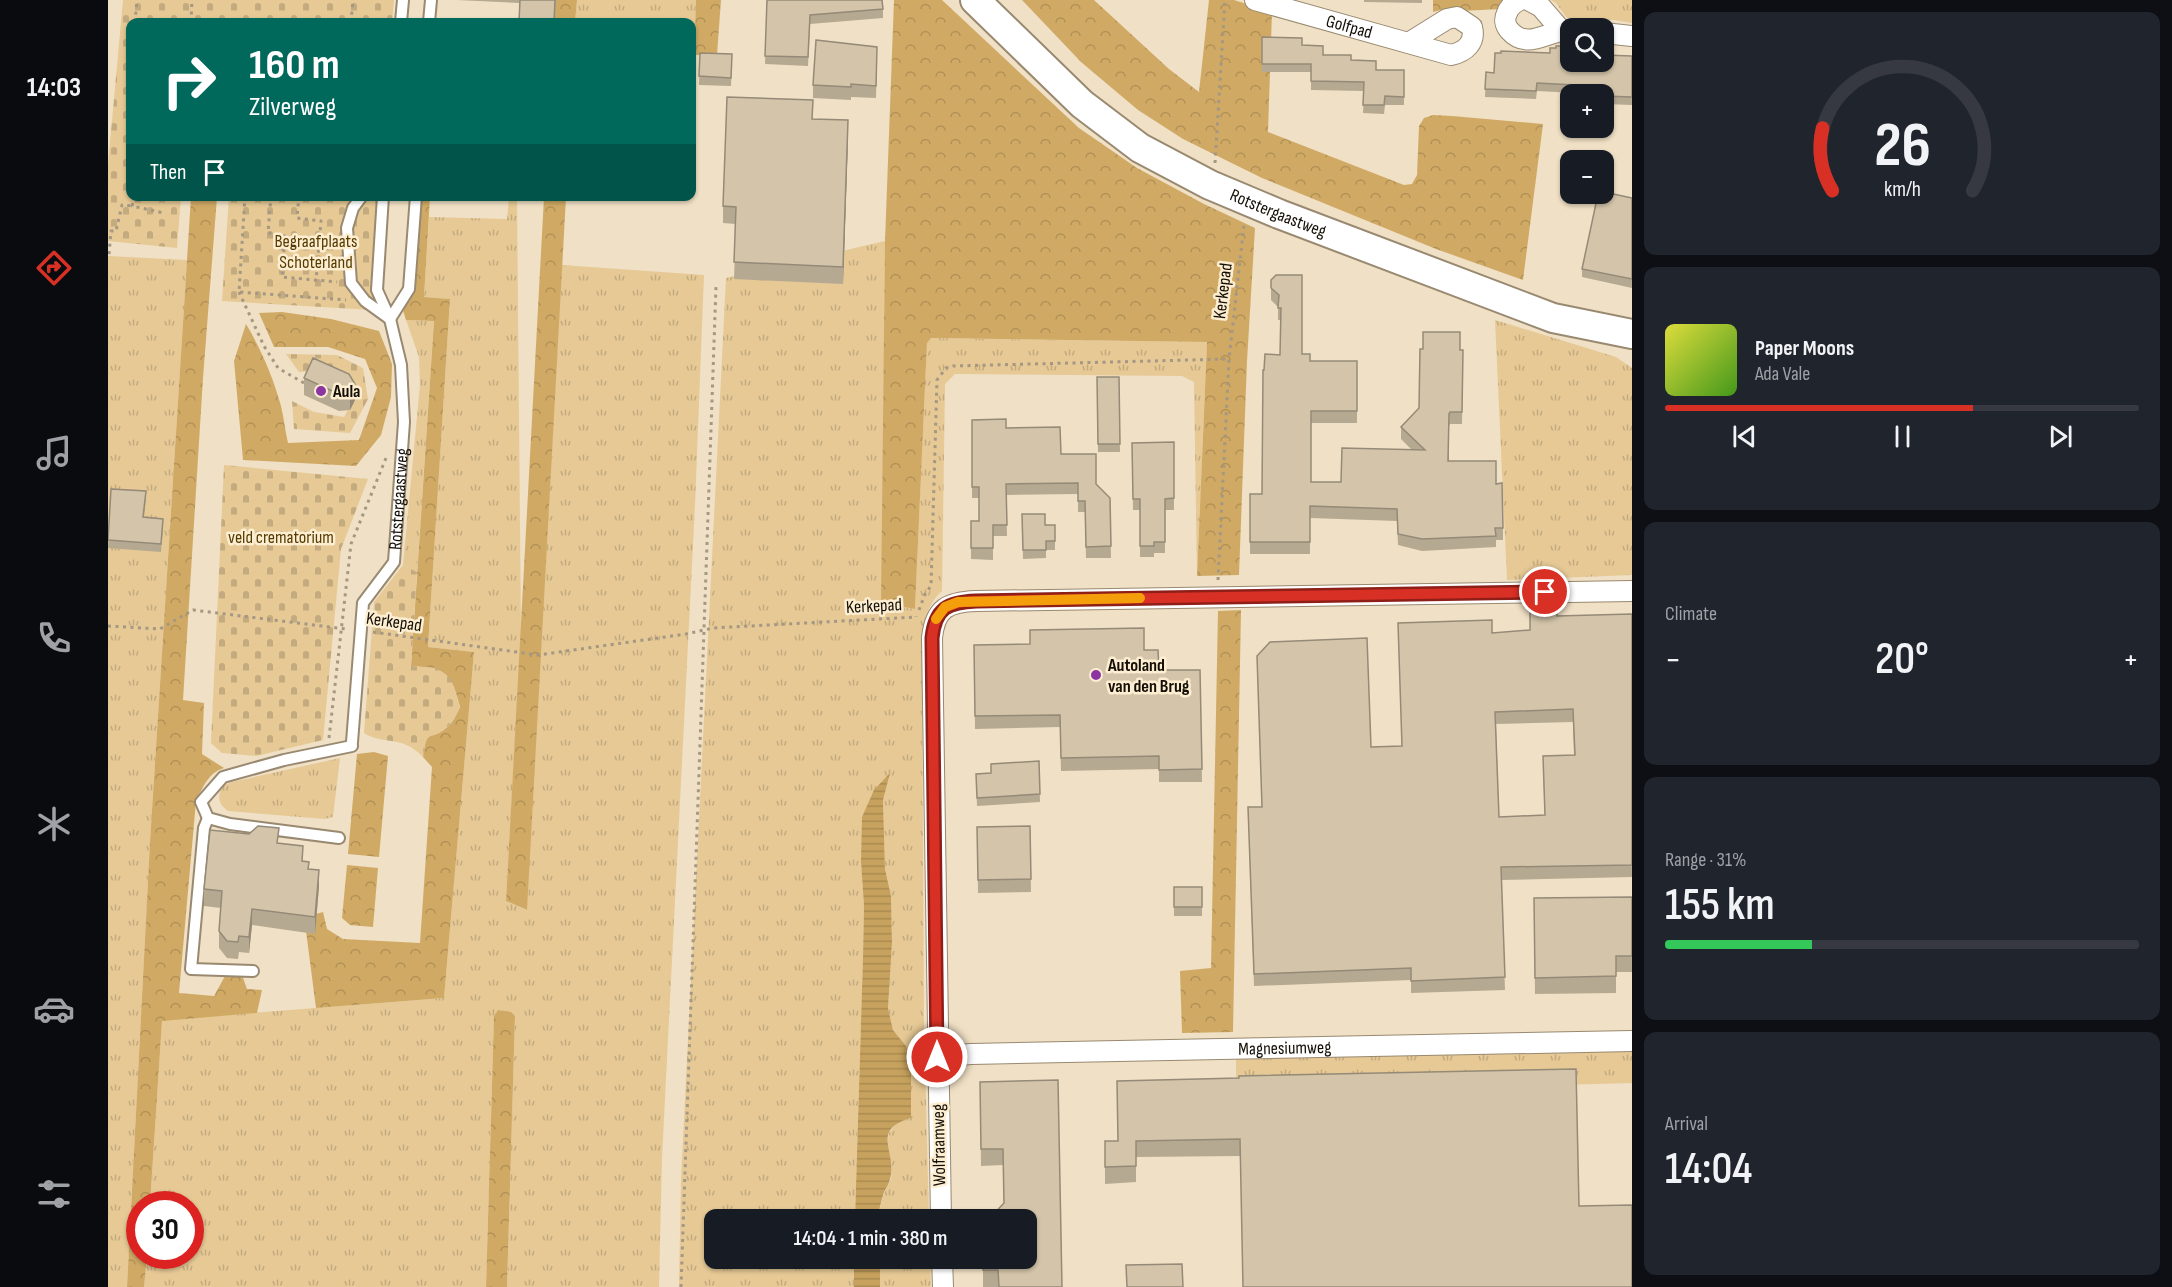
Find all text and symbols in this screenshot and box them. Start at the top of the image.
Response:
street label: Golfpad [1324,10,1375,43]
map controls [1560,18,1614,204]
button: search [1560,18,1614,72]
text: 160 m [249,40,340,91]
icon: right [150,42,228,120]
text: 14:03 [27,72,81,104]
button: + [1560,84,1614,138]
text: Zilverweg [249,91,336,123]
text: 26 [1874,109,1930,184]
button: − [1560,150,1614,204]
icon: arrive [198,156,231,189]
text: Then [150,159,186,186]
text: km/h [1883,177,1921,202]
street label: Rotstergaastweg [1227,184,1329,242]
park label: Begraafplaats Schoterland [275,231,357,273]
icon: directions [33,247,75,289]
street label: Kerkepad [1209,262,1237,320]
text: Paper Moons [1755,335,1854,362]
text: Ada Vale [1755,362,1810,386]
place label: Aula [332,381,360,402]
marker: Aula [314,384,328,398]
icon: previous [1728,420,1761,453]
icon: pause [1886,420,1919,453]
icon: next [2044,420,2077,453]
icon: music [33,432,75,474]
street label: Rotstergaastweg [384,447,413,551]
park label: veld crematorium [228,527,334,548]
pin [1519,566,1570,617]
icon: arrive [1528,575,1561,608]
street label: Kerkepad [846,594,902,618]
text: Climate [1665,602,1717,626]
street label: Kerkepad [365,608,423,636]
icon: phone [33,617,75,659]
text: 20° [1875,632,1929,687]
text: − [1665,640,1681,680]
text: + [2123,640,2139,680]
place label: Autoland van den Brug [1107,655,1190,697]
marker: Autoland van den Brug [1089,668,1103,682]
icon: climate [33,803,75,845]
text: Range · 31% [1665,848,1746,872]
text: 155 km [1665,878,1775,933]
icon: car [33,988,75,1030]
position arrow [905,1025,969,1089]
street label: Magnesiumweg [1238,1036,1332,1059]
street label: Wolfraamweg [928,1104,950,1186]
text: Arrival [1665,1112,1708,1136]
text: 14:04 [1665,1142,1752,1197]
icon: filters [33,1173,75,1215]
speed limit sign: 30 [126,1191,204,1269]
text: 14:04 · 1 min · 380 m [793,1225,948,1252]

